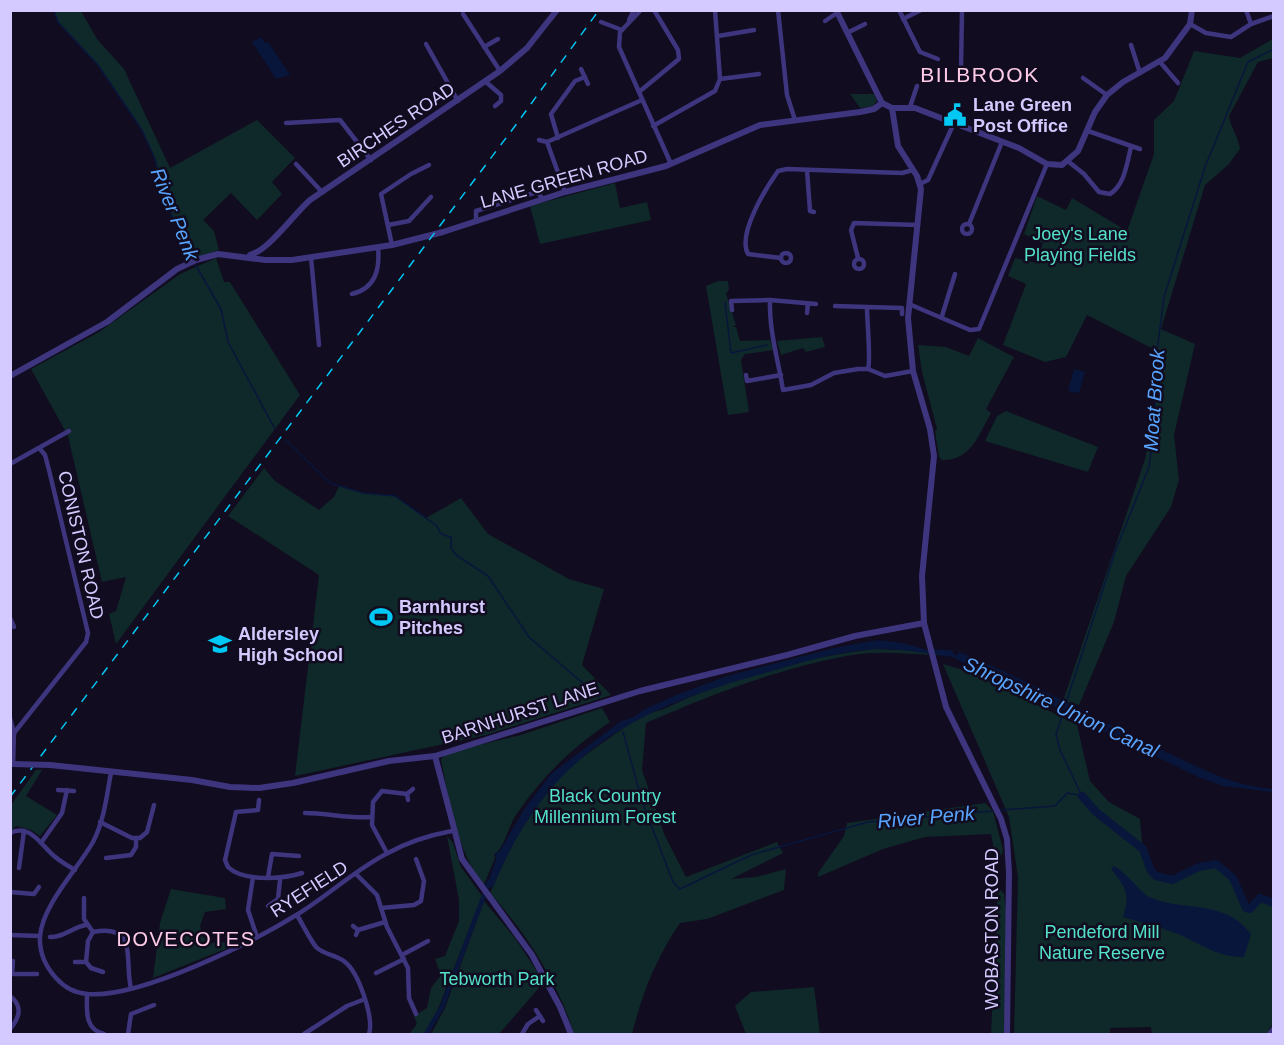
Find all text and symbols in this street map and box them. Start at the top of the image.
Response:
district label: BILBROOK [920,63,1040,86]
street label: BIRCHES ROAD [334,78,458,172]
place label: Lane Green Post Office [973,95,1072,136]
public building icon: Lane Green Post Office [942,102,968,128]
street label: LANE GREEN ROAD [478,146,650,212]
water label: River Penk [146,165,204,264]
park label: Joey's Lane Playing Fields [1024,224,1136,265]
water label: Moat Brook [1139,347,1169,452]
street label: CONISTON ROAD [54,469,108,621]
place label: Barnhurst Pitches [399,597,485,638]
sports icon: Barnhurst Pitches [368,604,394,630]
place label: Aldersley High School [238,624,343,665]
school or university icon: Aldersley High School [207,631,233,657]
water label: Shropshire Union Canal [960,652,1162,762]
street label: BARNHURST LANE [439,678,601,748]
park label: Black Country Millennium Forest [534,786,676,827]
water label: River Penk [876,802,977,832]
street label: WOBASTON ROAD [982,848,1002,1010]
street label: RYEFIELD [267,857,351,921]
park label: Pendeford Mill Nature Reserve [1039,922,1165,963]
district label: DOVECOTES [116,928,256,950]
park label: Tebworth Park [439,969,556,989]

